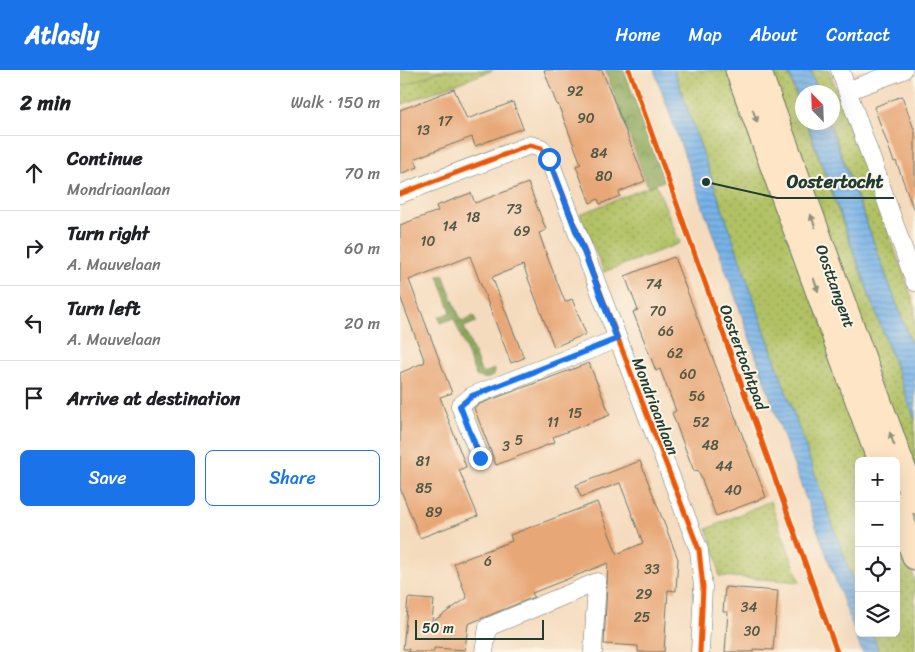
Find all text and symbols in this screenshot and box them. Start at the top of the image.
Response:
text: Atlasly [25,14,99,56]
text: Home [616,19,661,51]
text: Map [689,19,722,51]
text: About [750,19,798,51]
text: Contact [826,19,890,51]
house number: 92 [567,79,583,104]
text: 2 min [20,84,71,122]
north arrow [795,85,840,130]
text: Walk · 150 m [291,88,380,117]
house number: 90 [577,106,595,131]
house number: 17 [438,109,453,134]
one-way arrow [751,109,759,124]
house number: 13 [416,118,430,143]
house number: 84 [590,141,608,166]
text: Continue [67,142,143,175]
route start [538,148,561,171]
icon: ahead [20,159,48,187]
text: 70 m [344,159,380,188]
house number: 80 [595,164,613,189]
callout: Oostertocht [777,165,894,198]
text: Oostertocht [787,166,883,198]
text: Mondriaanlaan [67,175,170,204]
house number: 73 [506,197,522,222]
house number: 18 [466,205,481,230]
one-way arrow [809,213,817,228]
house number: 14 [443,214,458,239]
text: Turn right [67,217,149,250]
house number: 69 [514,219,531,244]
house number: 10 [421,229,436,254]
icon: right [20,234,48,262]
text: 60 m [344,234,380,263]
street label: Oosttangent [807,240,864,332]
text: A. Mauvelaan [67,250,161,279]
house number: 74 [646,272,663,297]
one-way arrow [812,278,820,293]
text: Turn left [67,292,140,325]
house number: 70 [650,299,667,324]
street label: Oostertochtpad [711,300,777,416]
icon: left [20,309,48,337]
text: 20 m [344,309,380,338]
house number: 66 [658,319,674,344]
text: A. Mauvelaan [67,325,161,354]
house number: 62 [667,341,683,366]
street label: Mondriaanlaan [624,353,688,460]
house number: 60 [680,362,697,387]
text: Arrive at destination [67,382,240,415]
icon: arrive [20,384,48,412]
house number: 56 [689,384,705,409]
house number: 15 [568,401,583,426]
house number: 11 [547,410,559,435]
house number: 52 [693,410,709,435]
house number: 5 [515,428,524,453]
one-way arrow [888,431,896,446]
house number: 48 [701,433,719,458]
house number: 3 [502,434,510,459]
route end [469,447,492,470]
house number: 81 [416,449,430,474]
button: Save [20,450,195,506]
button: Share [205,450,380,506]
house number: 44 [715,454,733,479]
map controls [855,457,900,637]
button: + [855,457,900,502]
house number: 85 [416,476,433,501]
house number: 40 [724,478,742,503]
house number: 89 [425,500,443,525]
button: − [855,502,900,547]
button: locate [855,547,900,592]
house number: 6 [484,549,492,574]
house number: 33 [644,557,660,582]
house number: 29 [636,582,653,607]
button: layers [855,592,900,637]
house number: 34 [741,595,757,620]
house number: 25 [634,605,651,630]
text: 50 m [422,616,454,641]
scale bar [415,617,544,640]
house number: 30 [744,619,760,644]

